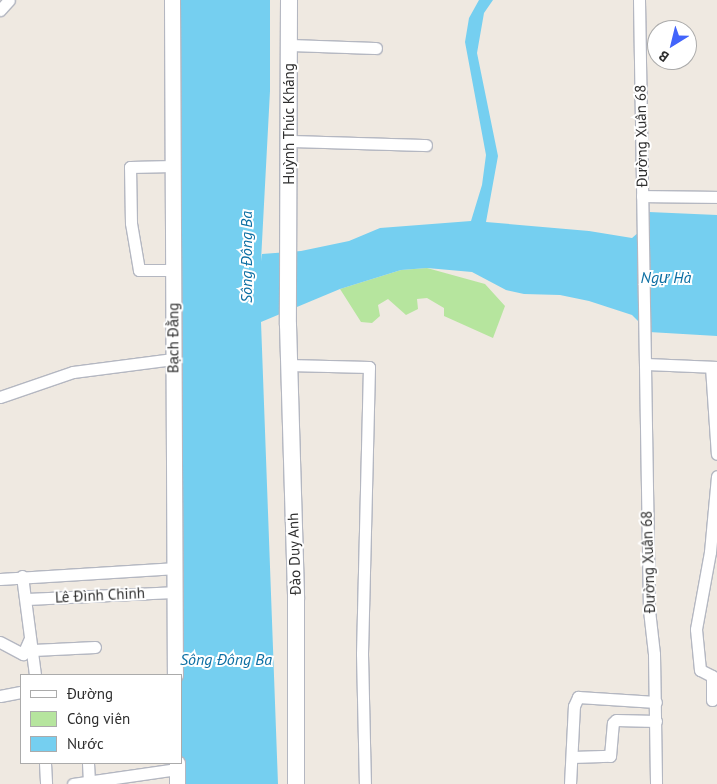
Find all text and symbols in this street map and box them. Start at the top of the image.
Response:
north arrow [647,20,697,70]
text: B [655,47,672,66]
street label: Huỳnh Thúc Kháng [280,63,298,185]
street label: Đường Xuân 68 [631,84,651,188]
water label: Sông Đông Ba [236,211,256,303]
water label: Ngự Hà [641,267,691,287]
street label: Bạch Đằng [164,303,182,373]
street label: Đường Xuân 68 [637,510,659,614]
street label: Đào Duy Anh [284,512,304,596]
street label: Lê Đình Chinh [55,584,145,606]
water label: Sông Đông Ba [180,649,272,669]
legend [20,674,182,764]
text: Đường [67,684,113,703]
text: Công viên [67,709,130,728]
text: Nước [67,734,104,753]

